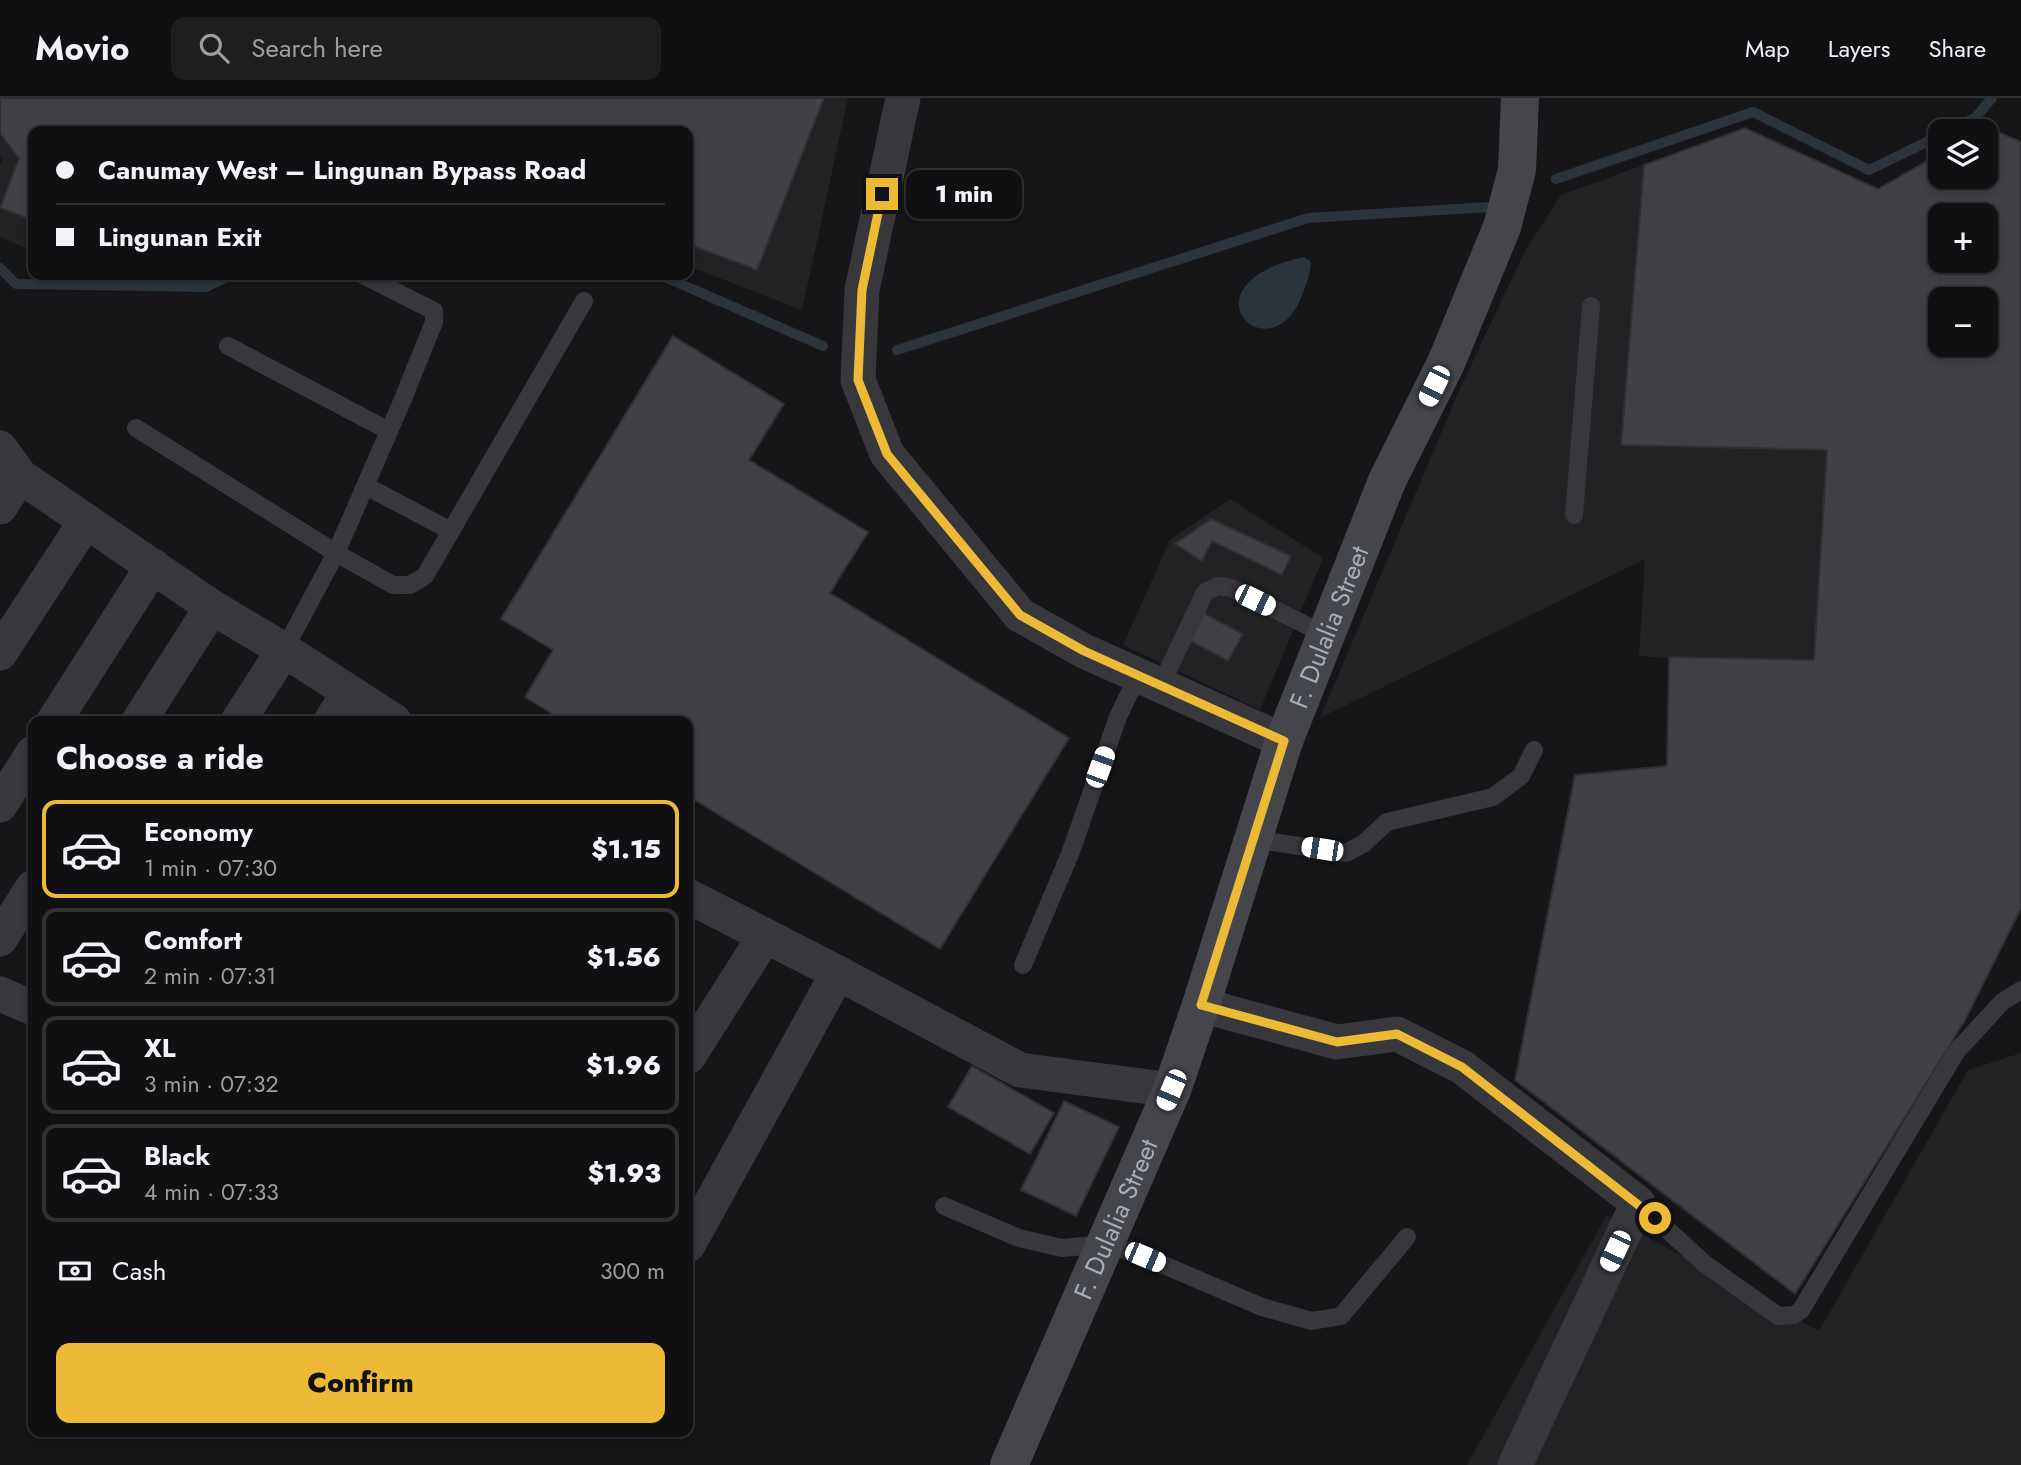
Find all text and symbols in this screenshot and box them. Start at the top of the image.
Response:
search box [171,17,661,80]
text: Movio [35,25,129,72]
icon: search [195,29,233,67]
text: Search here [251,29,383,67]
text: Map [1745,31,1790,66]
text: Layers [1828,31,1890,66]
text: Share [1928,31,1986,66]
map controls [1928,119,1998,357]
button: layers [1928,119,1998,189]
text: Canumay West – Lingunan Bypass Road [98,151,586,189]
callout: 1 min [906,170,1022,218]
text: 1 min [935,177,993,211]
route end [866,178,898,210]
button: + [1928,203,1998,273]
text: Lingunan Exit [98,218,261,256]
button: − [1928,287,1998,357]
car [1416,363,1453,409]
street label: F. Dulalia Street [1280,540,1379,714]
car [1232,581,1279,619]
text: Choose a ride [56,735,264,781]
car [1083,744,1118,790]
text: Economy [144,813,253,851]
icon: car [60,818,123,881]
text: $1.15 [591,830,661,868]
car [1300,835,1345,863]
text: 1 min · 07:30 [144,851,277,885]
text: Comfort [144,921,242,959]
icon: car [60,926,123,989]
text: $1.56 [587,938,661,976]
text: 2 min · 07:31 [144,959,276,993]
text: XL [144,1029,176,1067]
icon: car [60,1034,123,1097]
text: $1.96 [586,1046,661,1084]
text: 3 min · 07:32 [144,1067,279,1101]
car [1154,1067,1189,1113]
street label: F. Dulalia Street [1064,1132,1168,1306]
text: Black [144,1137,210,1175]
icon: car [60,1142,123,1205]
text: $1.93 [587,1154,661,1192]
text: 4 min · 07:33 [144,1175,279,1209]
route start [1639,1202,1671,1234]
car [1597,1228,1634,1274]
car [1122,1239,1169,1275]
icon: cash [56,1252,94,1290]
text: Cash [112,1252,166,1290]
text: 300 m [600,1254,665,1288]
button: Confirm [56,1343,665,1423]

